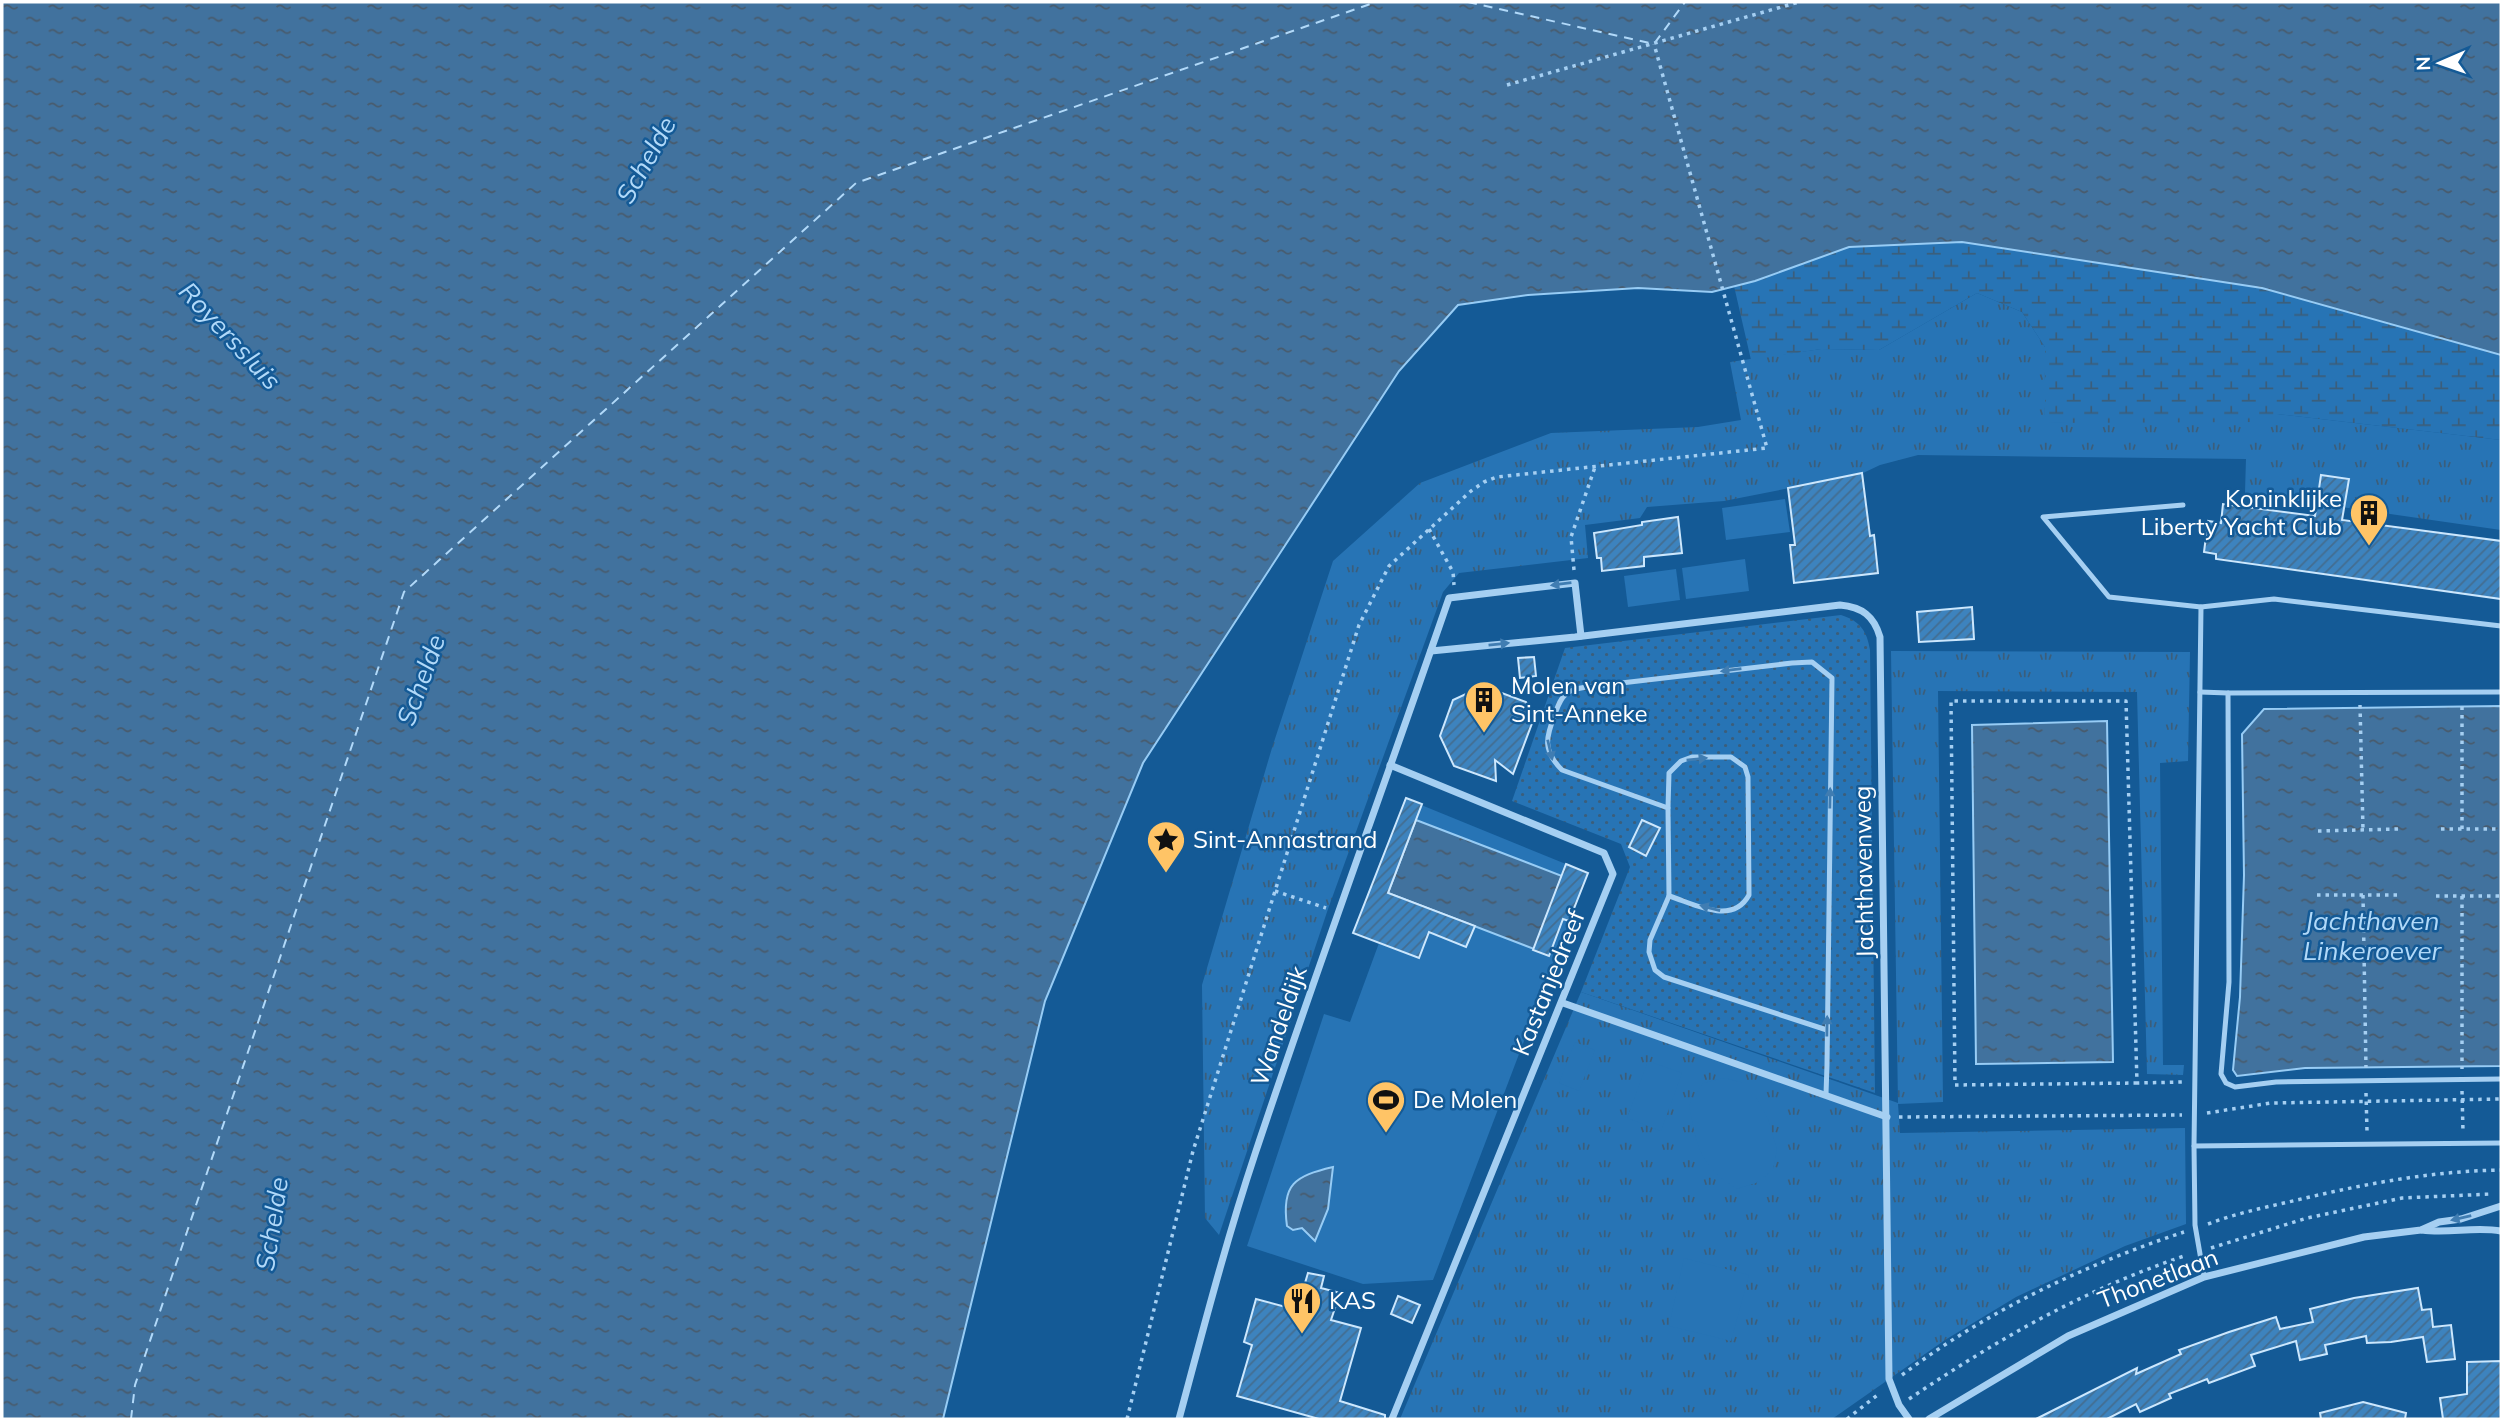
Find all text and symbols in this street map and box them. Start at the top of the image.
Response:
north arrow [2405,28,2475,98]
text: N [2411,56,2435,71]
water label: Schelde [608,110,683,209]
water label: Royerssluis [172,275,289,396]
place label: Koninklijke Liberty Yacht Club [2141,483,2342,541]
building icon: Koninklijke Liberty Yacht Club [2348,492,2390,547]
one-way arrow [1549,579,1571,590]
water label: Schelde [389,630,452,730]
one-way arrow [1488,638,1510,649]
one-way arrow [1719,665,1741,676]
place label: Molen van Sint-Anneke [1511,670,1648,728]
building icon: Molen van Sint-Anneke [1463,679,1505,734]
one-way arrow [1545,739,1556,761]
one-way arrow [1686,753,1708,764]
street label: Jachthavenweg [1846,785,1880,959]
one-way arrow [1824,787,1836,809]
place icon: Sint-Annastrand [1145,819,1187,874]
place label: Sint-Annastrand [1193,824,1378,854]
one-way arrow [1698,902,1720,913]
water label: Jachthaven Linkeroever [2302,904,2443,967]
street label: Kastanjedreef [1505,905,1591,1060]
street label: Wandeldijk [1244,961,1313,1090]
one-way arrow [1821,1015,1833,1037]
sports icon: De Molen [1365,1079,1407,1134]
place label: De Molen [1413,1084,1517,1114]
water label: Schelde [248,1175,295,1273]
one-way arrow [2450,1212,2472,1223]
street label: Thonetlaan [2093,1241,2222,1315]
restaurant icon: KAS [1281,1280,1323,1335]
place label: KAS [1329,1285,1376,1315]

